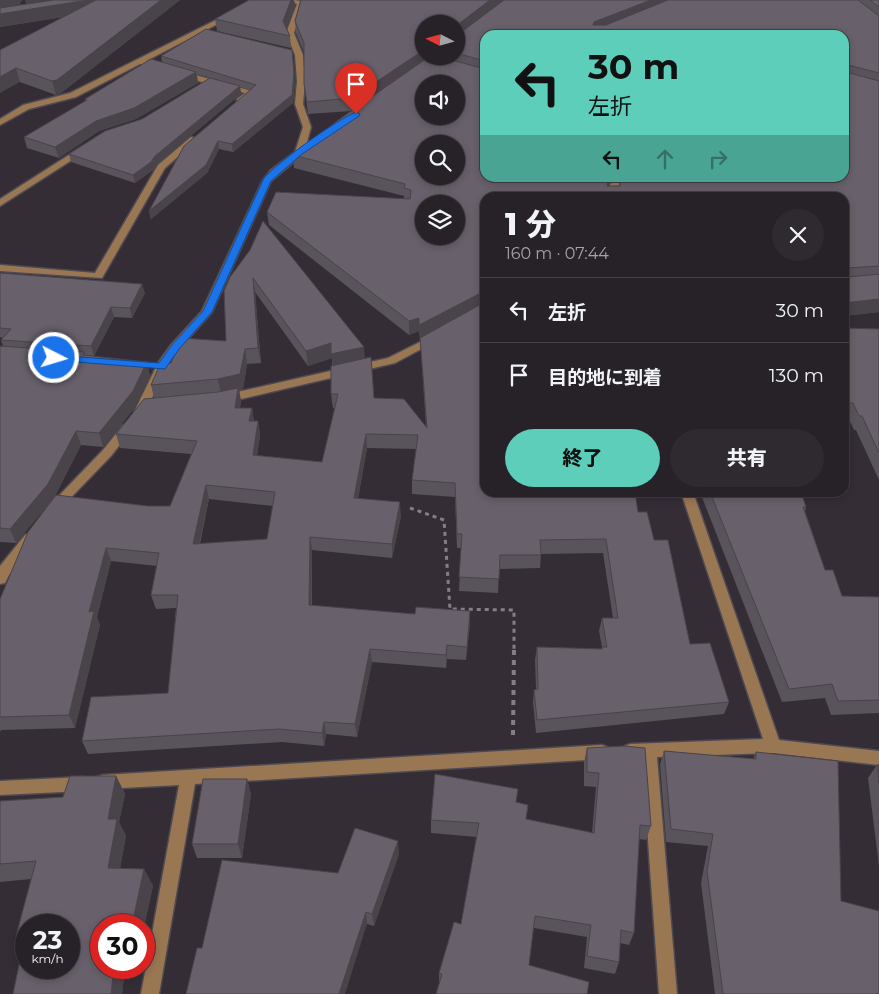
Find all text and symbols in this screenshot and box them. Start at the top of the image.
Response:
north arrow [415,15,465,65]
map controls [415,15,465,245]
text: 30 m [588,45,679,88]
icon: left [505,50,570,115]
pin [335,63,377,114]
icon: arrive [342,70,370,98]
button: sound [415,75,465,125]
text: 左折 [588,93,632,120]
button: search [415,135,465,185]
icon: left [598,145,626,173]
icon: ahead [651,145,679,173]
icon: right [704,145,732,173]
button: layers [415,195,465,245]
text: 1 分 [505,206,556,243]
button: close [772,209,824,261]
text: 160 m · 07:44 [505,244,609,263]
icon: left [505,296,533,324]
text: 30 m [776,299,824,322]
text: 左折 [548,301,586,324]
position arrow [27,331,79,383]
icon: arrive [505,361,533,389]
text: 130 m [769,364,824,387]
text: 目的地に到着 [548,366,662,389]
button: 終了 [505,429,660,487]
button: 共有 [670,429,824,487]
speed limit sign: 30 [90,914,155,979]
text: 23 [33,925,62,955]
text: km/h [31,951,64,966]

